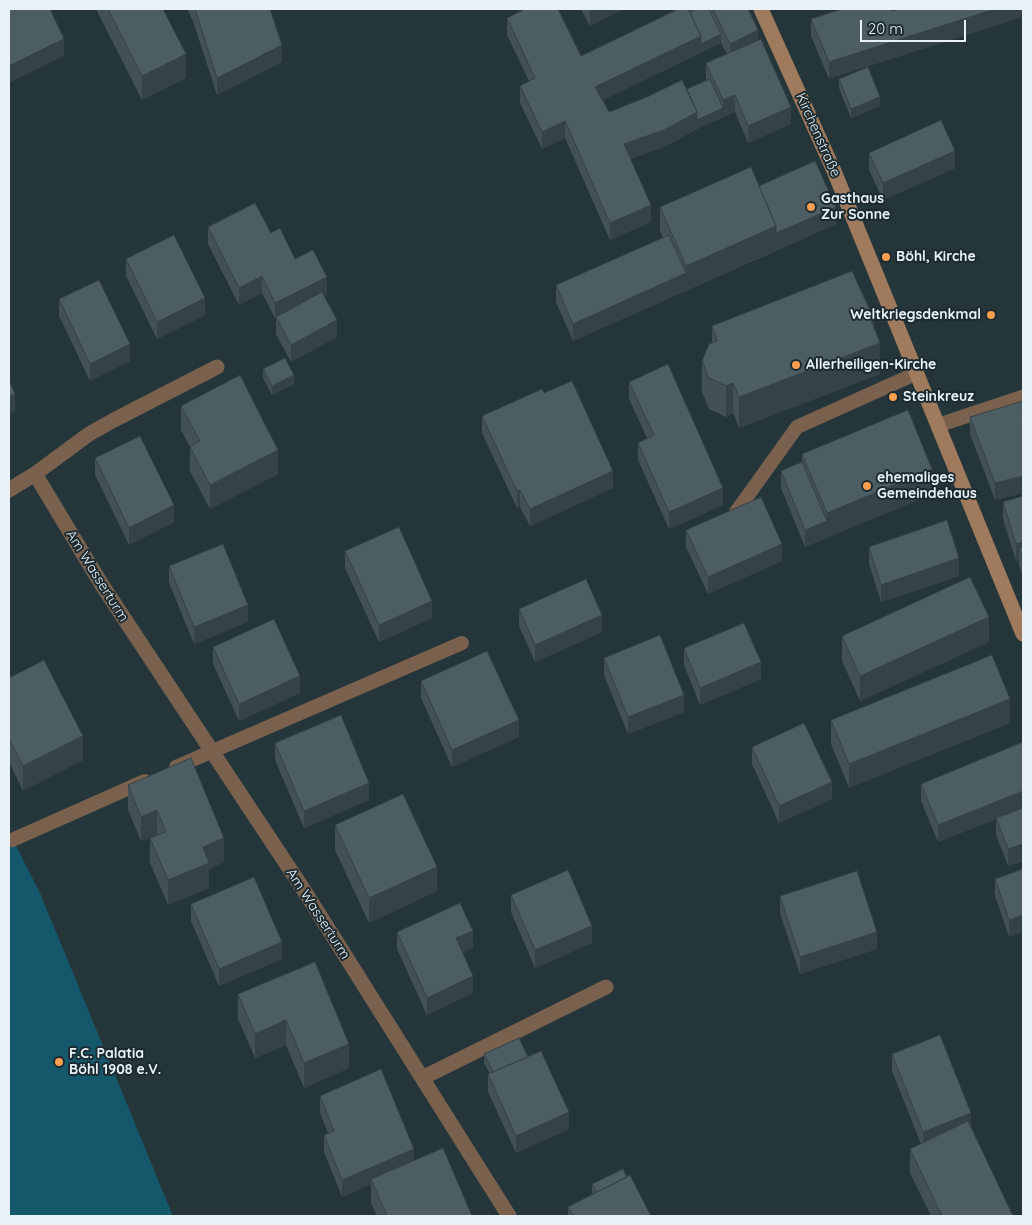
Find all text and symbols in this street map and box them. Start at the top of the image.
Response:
scale bar [862,10,968,42]
text: 20 m [868,19,903,38]
street label: Kirchenstraße [792,90,844,180]
place label: Gasthaus Zur Sonne [821,191,890,223]
marker: Gasthaus Zur Sonne [805,201,817,213]
place label: Böhl, Kirche [896,249,976,265]
marker: Böhl, Kirche [880,251,892,263]
place label: Weltkriegsdenkmal [850,307,981,323]
marker: Weltkriegsdenkmal [985,309,997,321]
place label: Allerheiligen-Kirche [806,357,936,373]
marker: Allerheiligen-Kirche [790,359,802,371]
place label: Steinkreuz [903,389,974,405]
marker: Steinkreuz [887,391,899,403]
place label: ehemaliges Gemeindehaus [877,470,977,502]
marker: ehemaliges Gemeindehaus [861,480,873,492]
street label: Am Wasserturm [62,527,132,625]
street label: Am Wasserturm [282,865,354,963]
place label: F.C. Palatia Böhl 1908 e.V. [69,1046,161,1078]
marker: F.C. Palatia Böhl 1908 e.V. [53,1056,65,1068]

